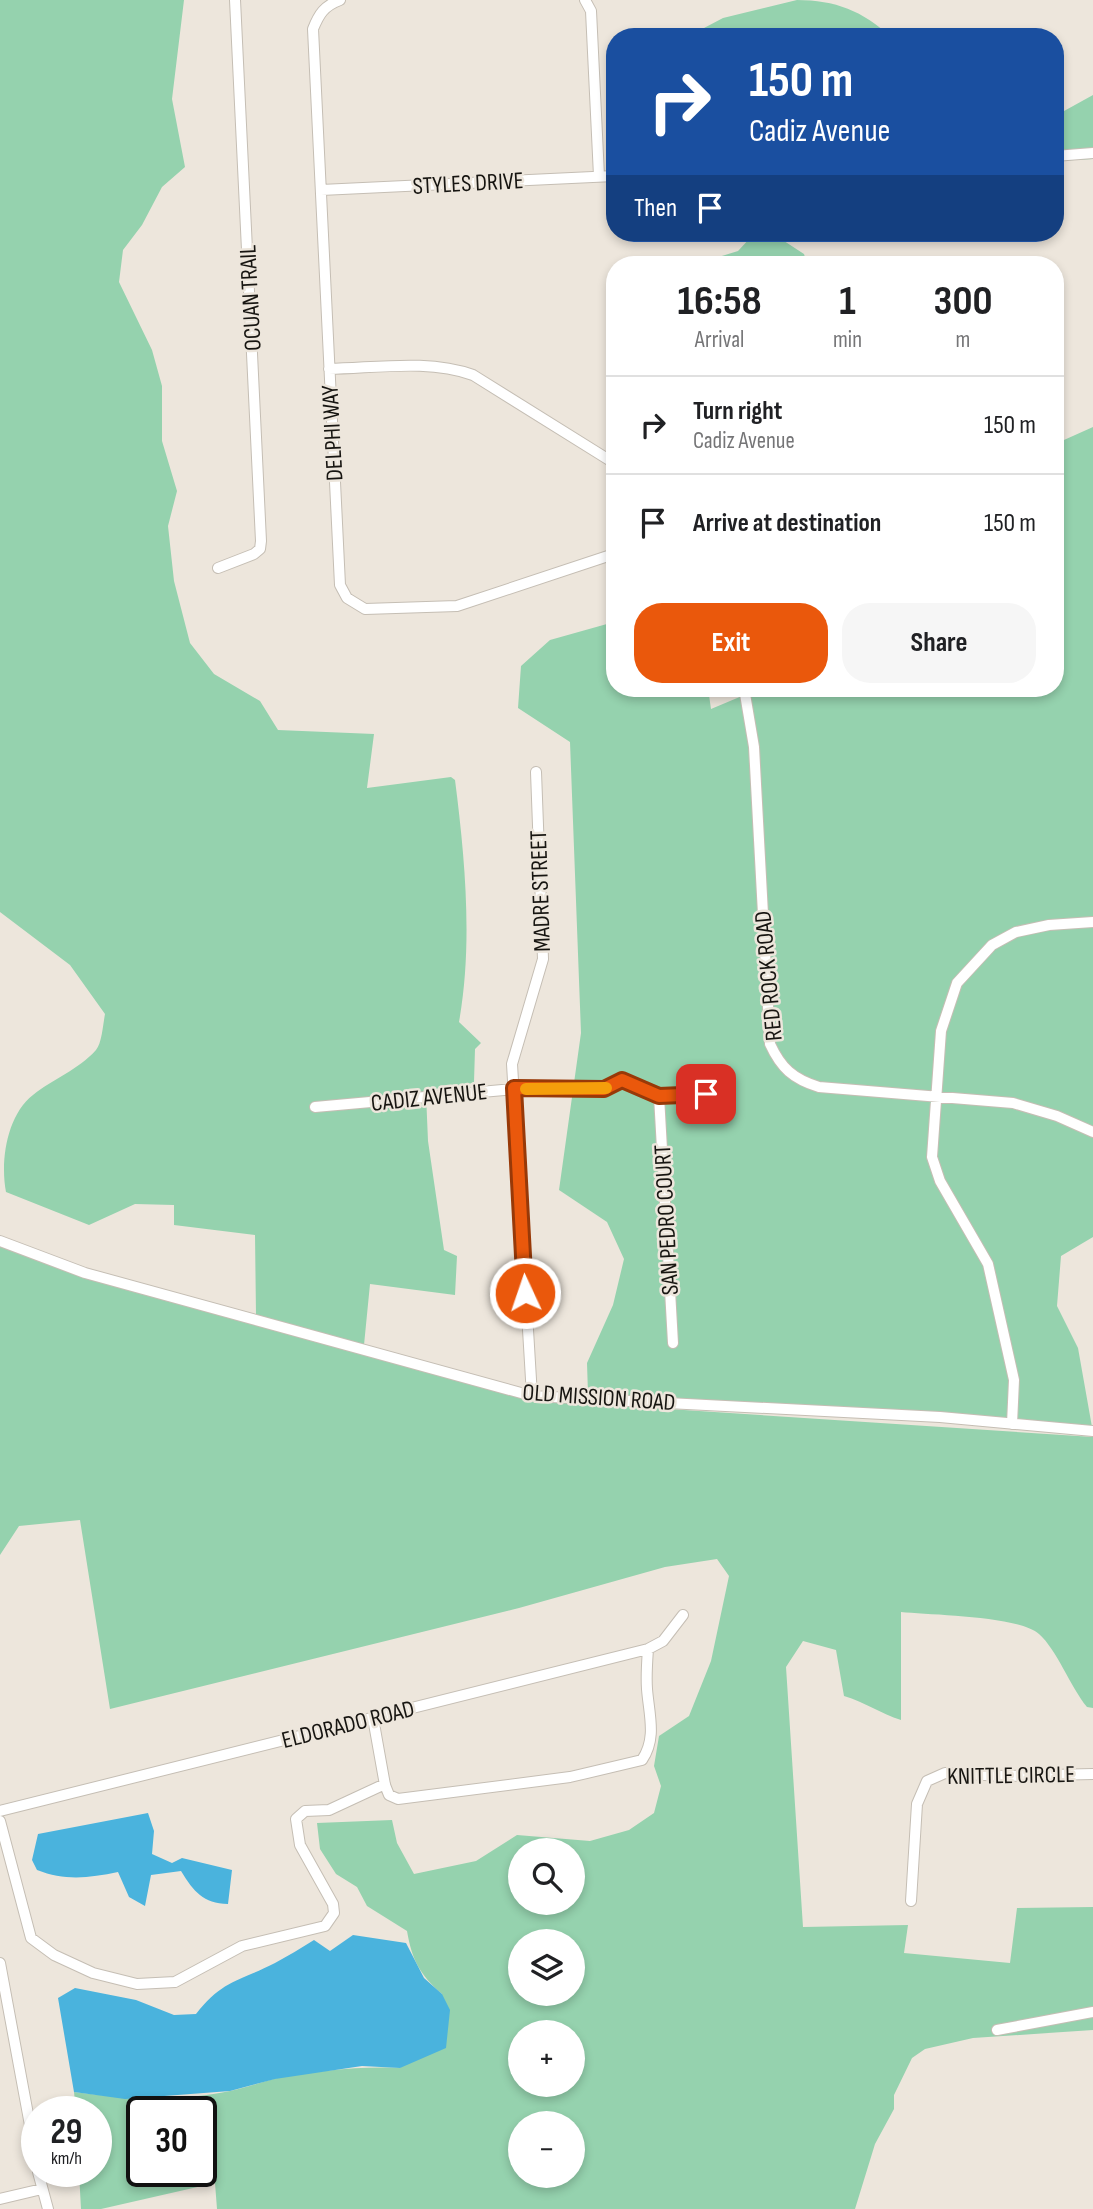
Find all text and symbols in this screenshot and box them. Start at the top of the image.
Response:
text: 150 m [749,52,853,111]
icon: right [634,56,725,147]
text: Cadiz Avenue [749,112,890,151]
street label: STYLES DRIVE [412,166,524,201]
icon: arrive [691,189,729,227]
text: Then [634,193,677,224]
street label: OCUAN TRAIL [233,244,268,352]
text: 16:58 [678,276,762,327]
text: 1 [839,276,856,327]
text: 300 [934,276,992,327]
text: Arrival [695,326,744,354]
text: min [833,326,862,354]
text: m [956,326,970,354]
street label: DELPHI WAY [316,384,349,482]
text: Turn right [693,396,782,427]
icon: right [634,406,672,444]
text: 150 m [984,410,1036,441]
text: Cadiz Avenue [693,427,795,455]
icon: arrive [634,504,672,542]
text: Arrive at destination [693,508,881,539]
text: 150 m [984,508,1036,539]
button: Exit [634,603,828,683]
button: Share [842,603,1036,683]
street label: MADRE STREET [524,829,557,952]
street label: RED ROCK ROAD [748,910,789,1042]
pin [676,1064,736,1124]
icon: arrive [687,1075,725,1113]
street label: CADIZ AVENUE [370,1077,489,1118]
street label: SAN PEDRO COURT [648,1144,685,1296]
position arrow [488,1256,562,1330]
street label: OLD MISSION ROAD [522,1378,676,1417]
street label: ELDORADO ROAD [279,1694,417,1755]
street label: KNITTLE CIRCLE [947,1760,1075,1791]
map controls [508,1838,585,2188]
button: search [508,1838,585,1915]
button: layers [508,1929,585,2006]
button: + [508,2020,585,2097]
speed limit sign: 30 [126,2096,217,2187]
text: 29 [51,2111,82,2154]
button: − [508,2111,585,2188]
text: km/h [51,2148,82,2169]

